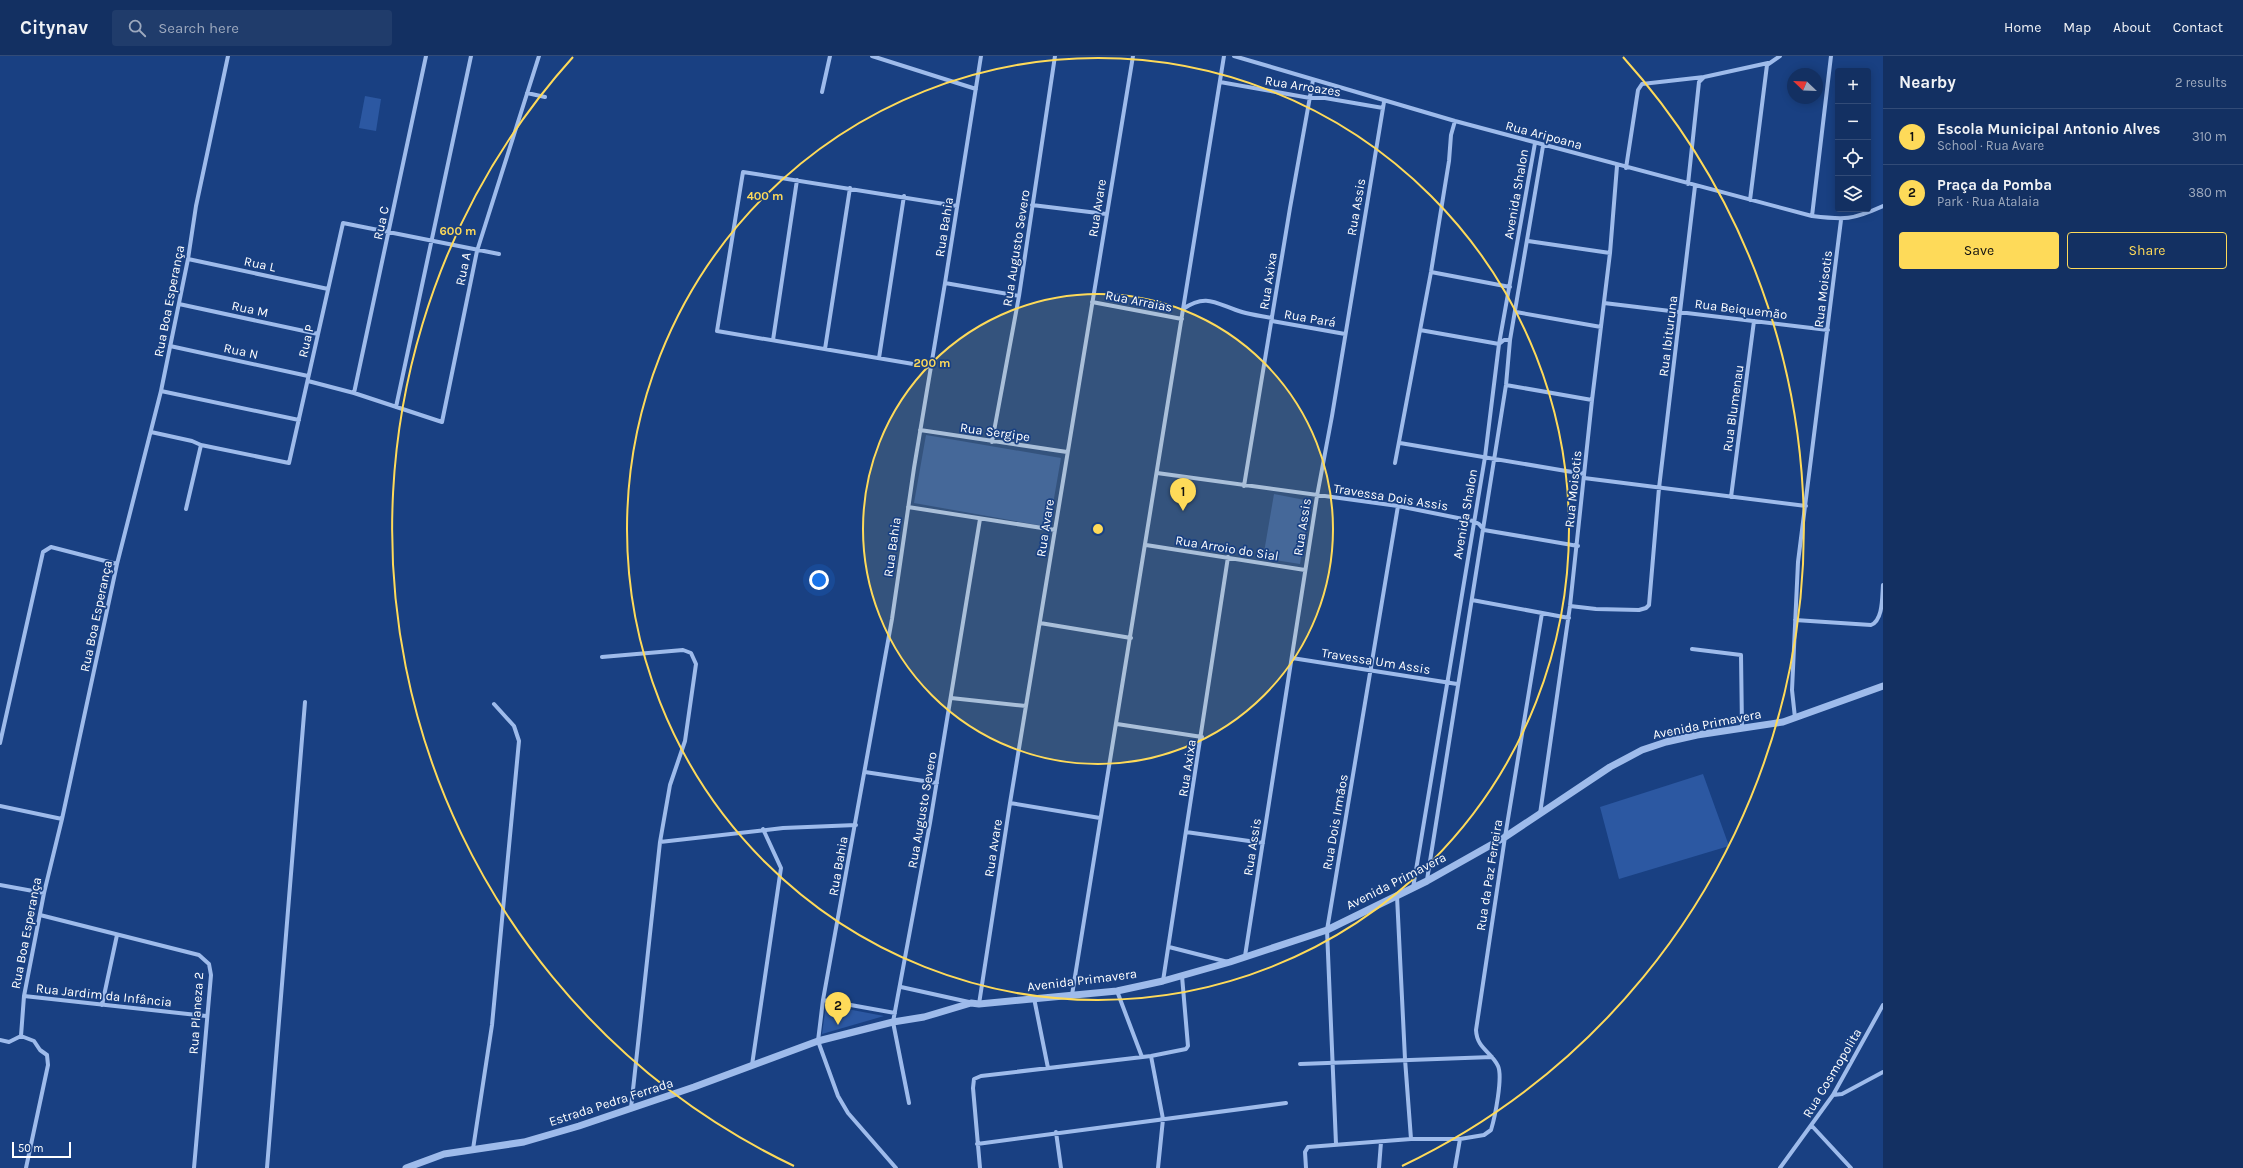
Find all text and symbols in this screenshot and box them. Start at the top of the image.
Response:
search box [112,10,392,46]
text: Citynav [20,17,88,39]
icon: search [126,17,148,39]
text: Search here [158,19,239,37]
text: Home [2004,19,2041,36]
text: Map [2063,19,2091,36]
text: About [2113,19,2151,36]
text: Contact [2173,19,2223,36]
north arrow [1787,68,1823,104]
map controls [1835,68,1871,212]
button: + [1835,68,1871,104]
text: Nearby [1899,72,1956,92]
street label: Rua Arroazes [1264,73,1342,99]
text: 2 results [2175,75,2227,90]
button: − [1835,104,1871,140]
street label: Rua Aripoana [1504,118,1584,152]
text: Escola Municipal Antonio Alves [1937,120,2161,138]
text: 1 [1910,129,1914,144]
text: 310 m [2192,129,2227,144]
text: School · Rua Avare [1937,138,2044,153]
button: locate [1835,140,1871,176]
street label: Avenida Shalon [1501,148,1531,240]
button: layers [1835,176,1871,212]
text: Praça da Pomba [1937,176,2052,194]
street label: Rua Assis [1344,177,1368,237]
street label: Rua Avare [1085,178,1109,238]
text: 2 [1908,185,1916,200]
text: 380 m [2188,185,2227,200]
text: 400 m [747,189,783,203]
street label: Rua Augusto Severo [999,189,1033,307]
text: Park · Rua Atalaia [1937,194,2039,209]
street label: Rua Bahia [932,196,956,258]
street label: Rua C [370,205,392,241]
text: 600 m [440,224,476,238]
button: Save [1899,232,2059,269]
button: Share [2067,232,2227,269]
street label: Rua Boa Esperança [151,244,187,358]
street label: Rua Moisotis [1811,249,1835,328]
street label: Rua A [452,251,474,287]
street label: Rua Axixa [1256,251,1280,311]
street label: Rua L [243,253,277,275]
street label: Rua Arraias [1104,287,1174,315]
street label: Rua Ibituruna [1656,295,1680,377]
street label: Rua Beiquemão [1694,296,1788,323]
street label: Rua M [230,298,270,320]
street label: Rua Pará [1283,306,1337,330]
street label: Rua P [295,323,317,359]
street label: Rua N [222,340,260,362]
text: 200 m [914,356,950,370]
street label: Rua Blumenau [1719,364,1747,452]
street label: Rua Sergipe [959,420,1031,444]
street label: Rua Moisotis [1561,449,1585,528]
street label: Avenida Shalon [1450,468,1480,560]
pin: 1 [1170,478,1196,511]
street label: Travessa Dois Assis [1333,481,1450,513]
street label: Rua Assis [1290,497,1314,557]
street label: Rua Avare [1033,498,1057,558]
street label: Rua Bahia [880,516,904,578]
centre of rings [1091,522,1105,536]
street label: Rua Arroio do Sial [1174,532,1280,564]
street label: Rua Boa Esperança [77,559,115,673]
your location [809,570,829,590]
street label: Travessa Um Assis [1320,645,1432,677]
street label: Avenida Primavera [1651,706,1763,742]
street label: Rua Axixa [1175,738,1199,798]
street label: Rua Augusto Severo [904,751,940,869]
street label: Rua Dois Irmãos [1319,773,1351,871]
street label: Rua Assis [1240,817,1264,877]
street label: Rua Avare [981,818,1005,878]
street label: Rua da Paz Ferreira [1473,818,1505,932]
street label: Rua Bahia [825,835,851,897]
street label: Avenida Primavera [1343,849,1449,913]
street label: Rua Boa Esperança [8,876,44,990]
street label: Avenida Primavera [1026,966,1138,994]
street label: Rua Planeza 2 [186,971,206,1055]
street label: Rua Jardim da Infância [35,980,173,1010]
pin: 2 [825,992,851,1025]
street label: Rua Cosmopolita [1799,1026,1865,1120]
street label: Estrada Pedra Ferrada [547,1075,675,1129]
scale bar [12,1140,71,1159]
text: 50 m [18,1142,44,1155]

